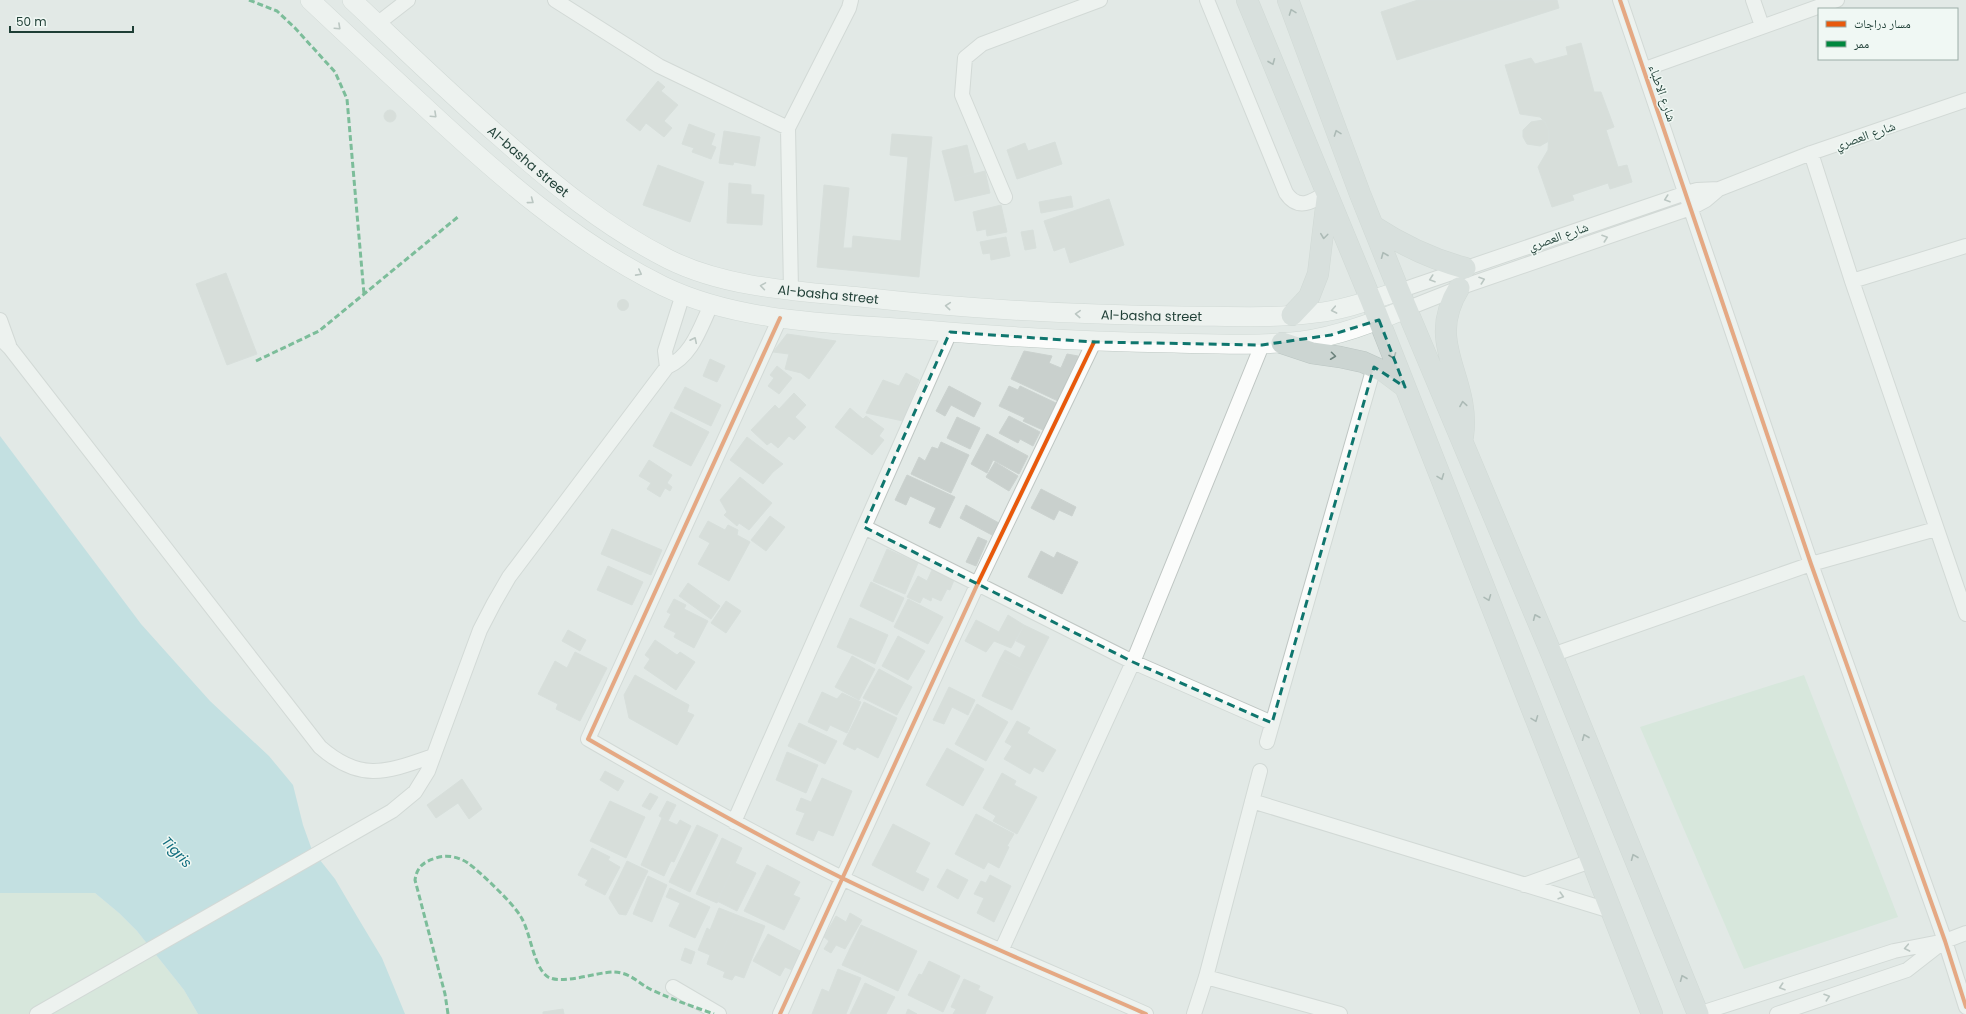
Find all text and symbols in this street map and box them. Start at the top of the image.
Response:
scale bar [10,8,133,34]
one-way arrow [1288,8,1296,15]
legend [1818,8,1958,60]
text: 50 m [16,13,47,30]
text: مسار دراجات [1854,15,1911,32]
one-way arrow [334,22,341,29]
text: ممر [1853,35,1869,52]
one-way arrow [1267,58,1275,66]
street label: شارع الاطباء [1644,62,1681,124]
one-way arrow [429,110,437,118]
street label: شارع العصري [1832,116,1898,156]
street label: Al-basha street [483,121,573,202]
one-way arrow [1334,130,1342,137]
one-way arrow [1664,194,1671,203]
one-way arrow [527,196,534,203]
street label: شارع العصري [1525,217,1591,257]
one-way arrow [1320,232,1329,239]
one-way arrow [1601,234,1608,243]
one-way arrow [1381,251,1389,258]
one-way arrow [635,268,642,276]
one-way arrow [1428,275,1435,283]
one-way arrow [1478,277,1485,285]
street label: Al-basha street [777,280,880,309]
one-way arrow [760,282,767,291]
one-way arrow [945,301,951,310]
street label: Al-basha street [1100,305,1202,326]
one-way arrow [1331,306,1337,314]
one-way arrow [1075,309,1081,318]
one-way arrow [689,337,697,345]
one-way arrow [1330,351,1336,360]
one-way arrow [1389,353,1397,360]
one-way arrow [1459,401,1468,407]
one-way arrow [1436,474,1444,481]
one-way arrow [1483,594,1491,602]
one-way arrow [1533,613,1541,621]
one-way arrow [1531,716,1539,723]
one-way arrow [1582,734,1590,741]
water label: Tigris [157,832,197,872]
one-way arrow [1631,854,1639,861]
one-way arrow [1558,891,1565,900]
one-way arrow [1903,944,1910,952]
one-way arrow [1680,974,1688,982]
one-way arrow [1779,982,1786,990]
one-way arrow [1823,993,1830,1002]

